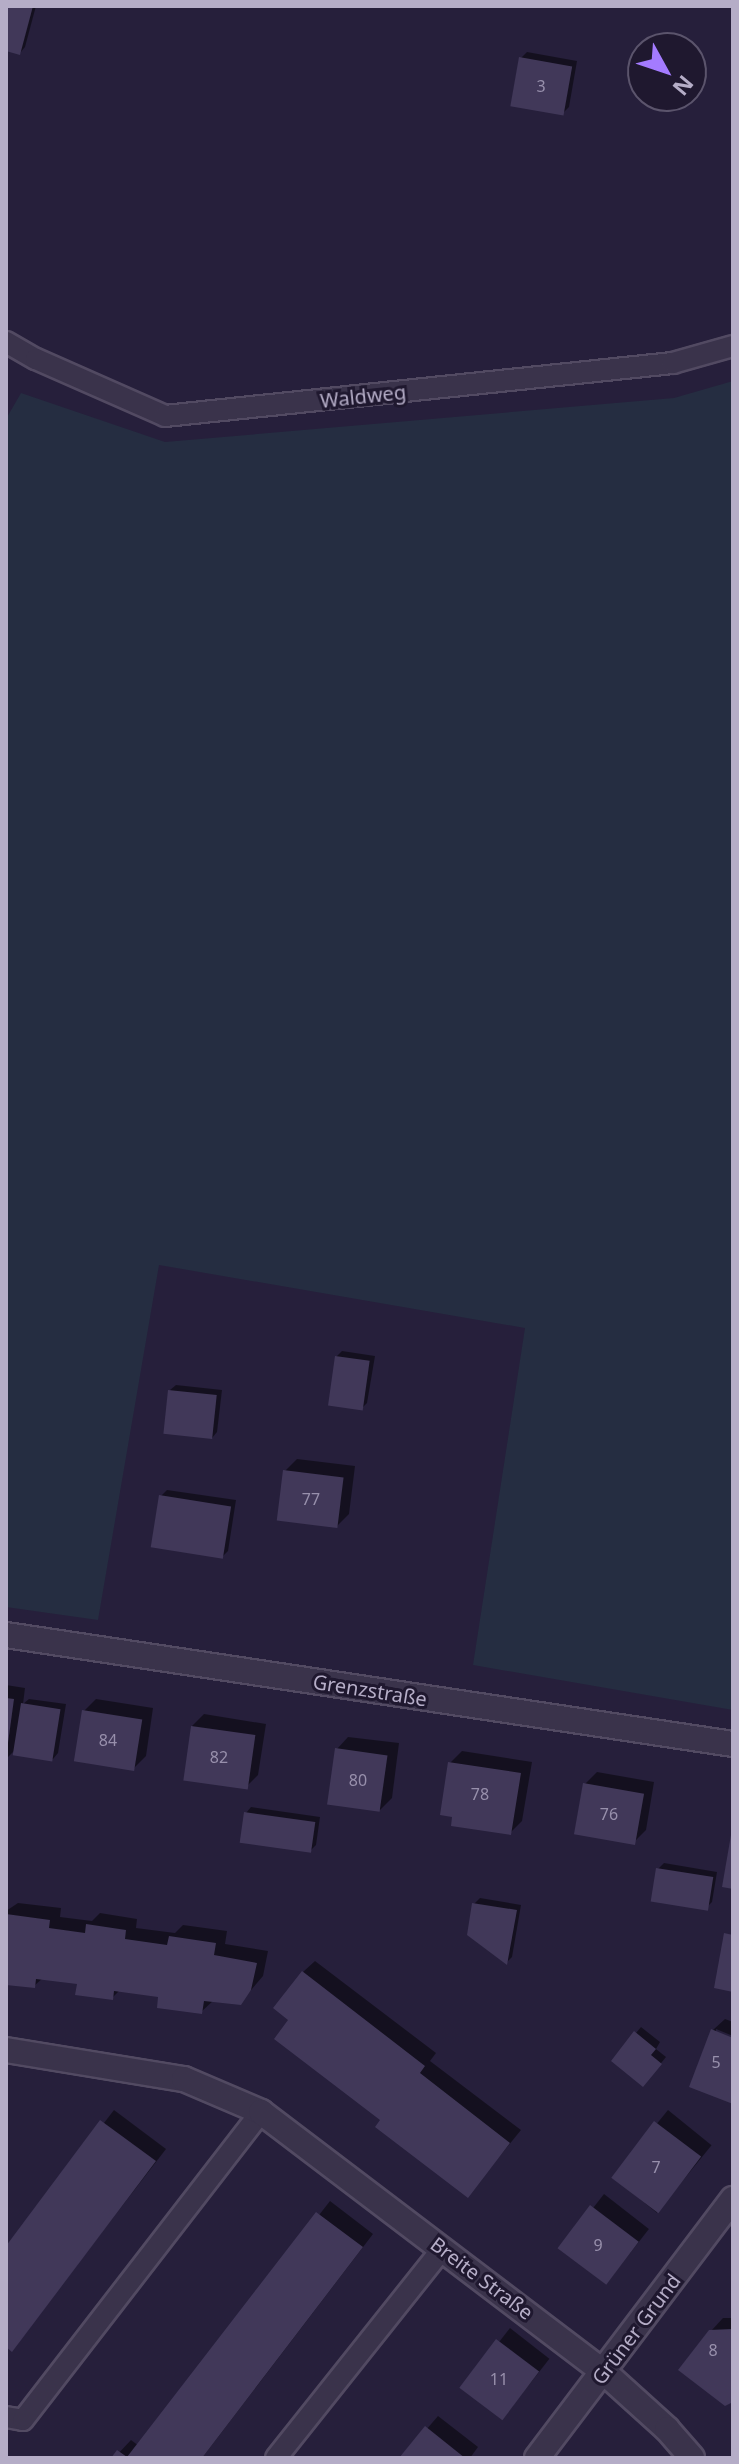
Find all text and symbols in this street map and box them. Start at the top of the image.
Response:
north arrow [627,32,707,112]
text: N [667,70,701,103]
house number: 3 [536,76,546,96]
street label: Waldweg [319,380,407,412]
house number: 77 [302,1489,320,1509]
street label: Grenzstraße [311,1669,429,1711]
house number: 84 [99,1730,117,1750]
house number: 82 [210,1747,228,1767]
house number: 80 [349,1770,367,1790]
house number: 78 [471,1784,489,1804]
house number: 76 [600,1804,618,1824]
house number: 5 [711,2052,721,2072]
house number: 7 [651,2157,661,2177]
street label: Breite Straße [426,2232,538,2324]
house number: 9 [593,2235,603,2255]
street label: Grüner Grund [587,2269,685,2389]
house number: 8 [708,2340,718,2360]
house number: 11 [490,2369,508,2389]

